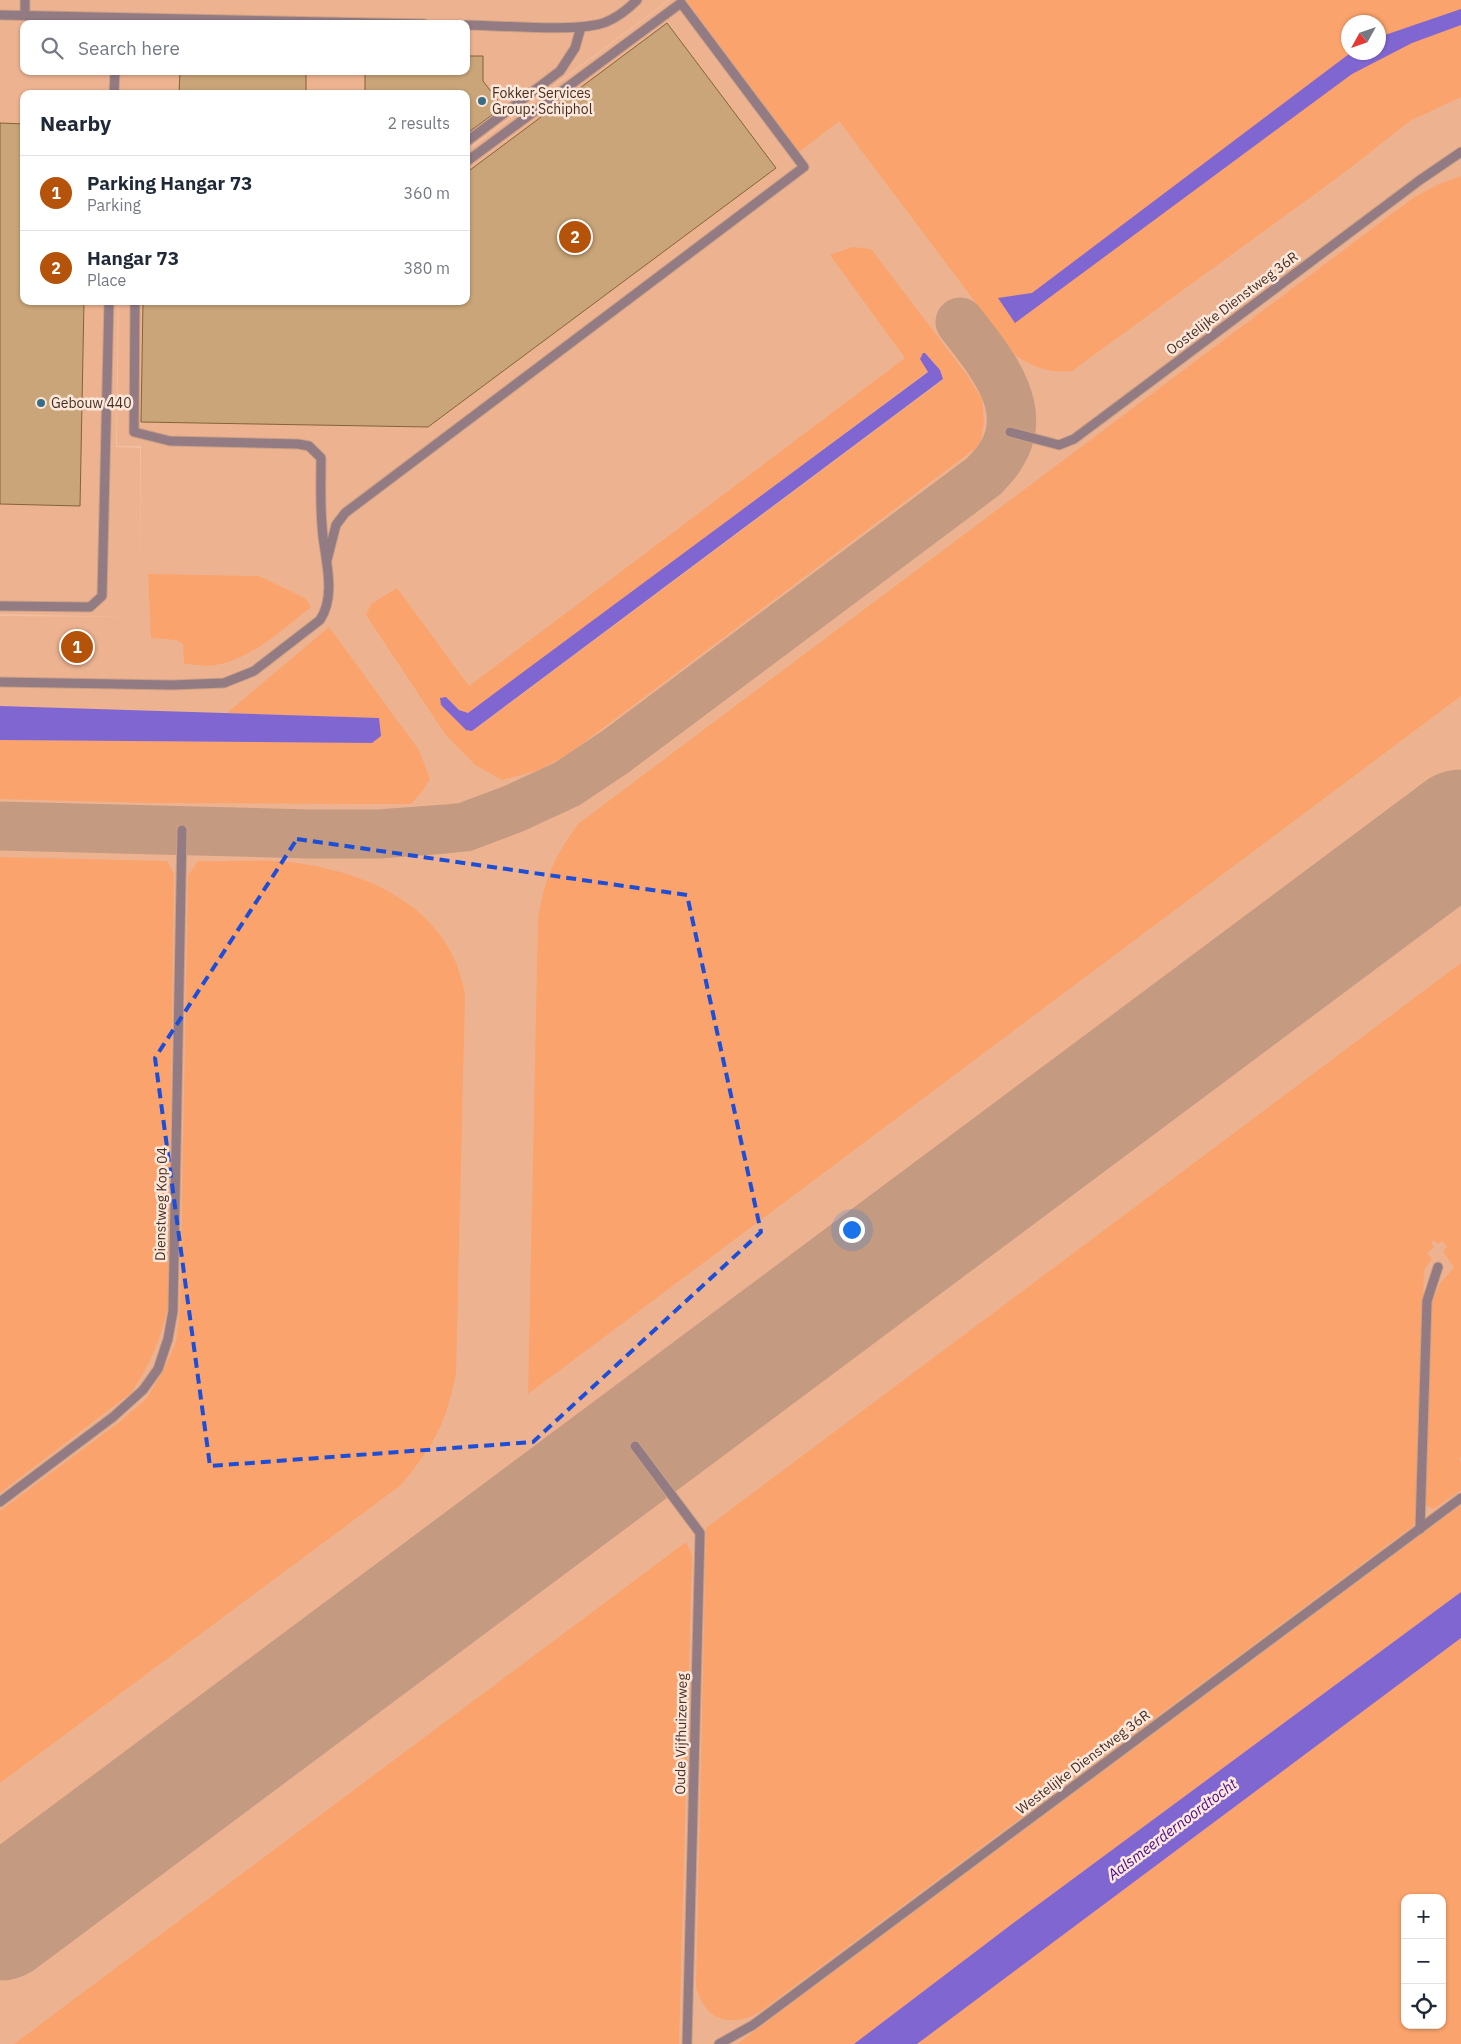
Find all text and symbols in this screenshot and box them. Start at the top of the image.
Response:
north arrow [1341,15,1386,60]
search box [20,20,470,75]
icon: search [38,34,66,62]
text: Search here [78,36,180,60]
place label: Fokker Services Group: Schiphol [492,84,593,118]
marker: Fokker Services Group: Schiphol [476,95,488,107]
text: Nearby [40,109,111,137]
text: 2 results [387,113,450,133]
text: Parking Hangar 73 [87,171,252,195]
text: 1 [51,183,61,203]
text: 360 m [403,183,450,203]
text: Parking [87,195,141,215]
pin: 2 [559,218,591,256]
text: Hangar 73 [87,246,179,270]
street label: Oostelijke Dienstweg 36R [1162,247,1302,359]
text: 2 [51,258,61,278]
text: 380 m [403,258,450,278]
text: Place [87,270,126,290]
place label: Gebouw 440 [51,394,132,412]
marker: Gebouw 440 [35,397,47,409]
pin: 1 [61,628,93,666]
street label: Dienstweg Kop 04 [151,1147,171,1261]
your location [839,1217,865,1243]
street label: Oude Vijfhuizerweg [671,1673,691,1795]
street label: Westelijke Dienstweg 36R [1012,1706,1154,1818]
water label: Aalsmeerdernoordtocht [1103,1774,1241,1884]
map controls [1401,1894,1446,2029]
button: + [1401,1894,1446,1939]
button: − [1401,1939,1446,1984]
button: locate [1401,1984,1446,2029]

